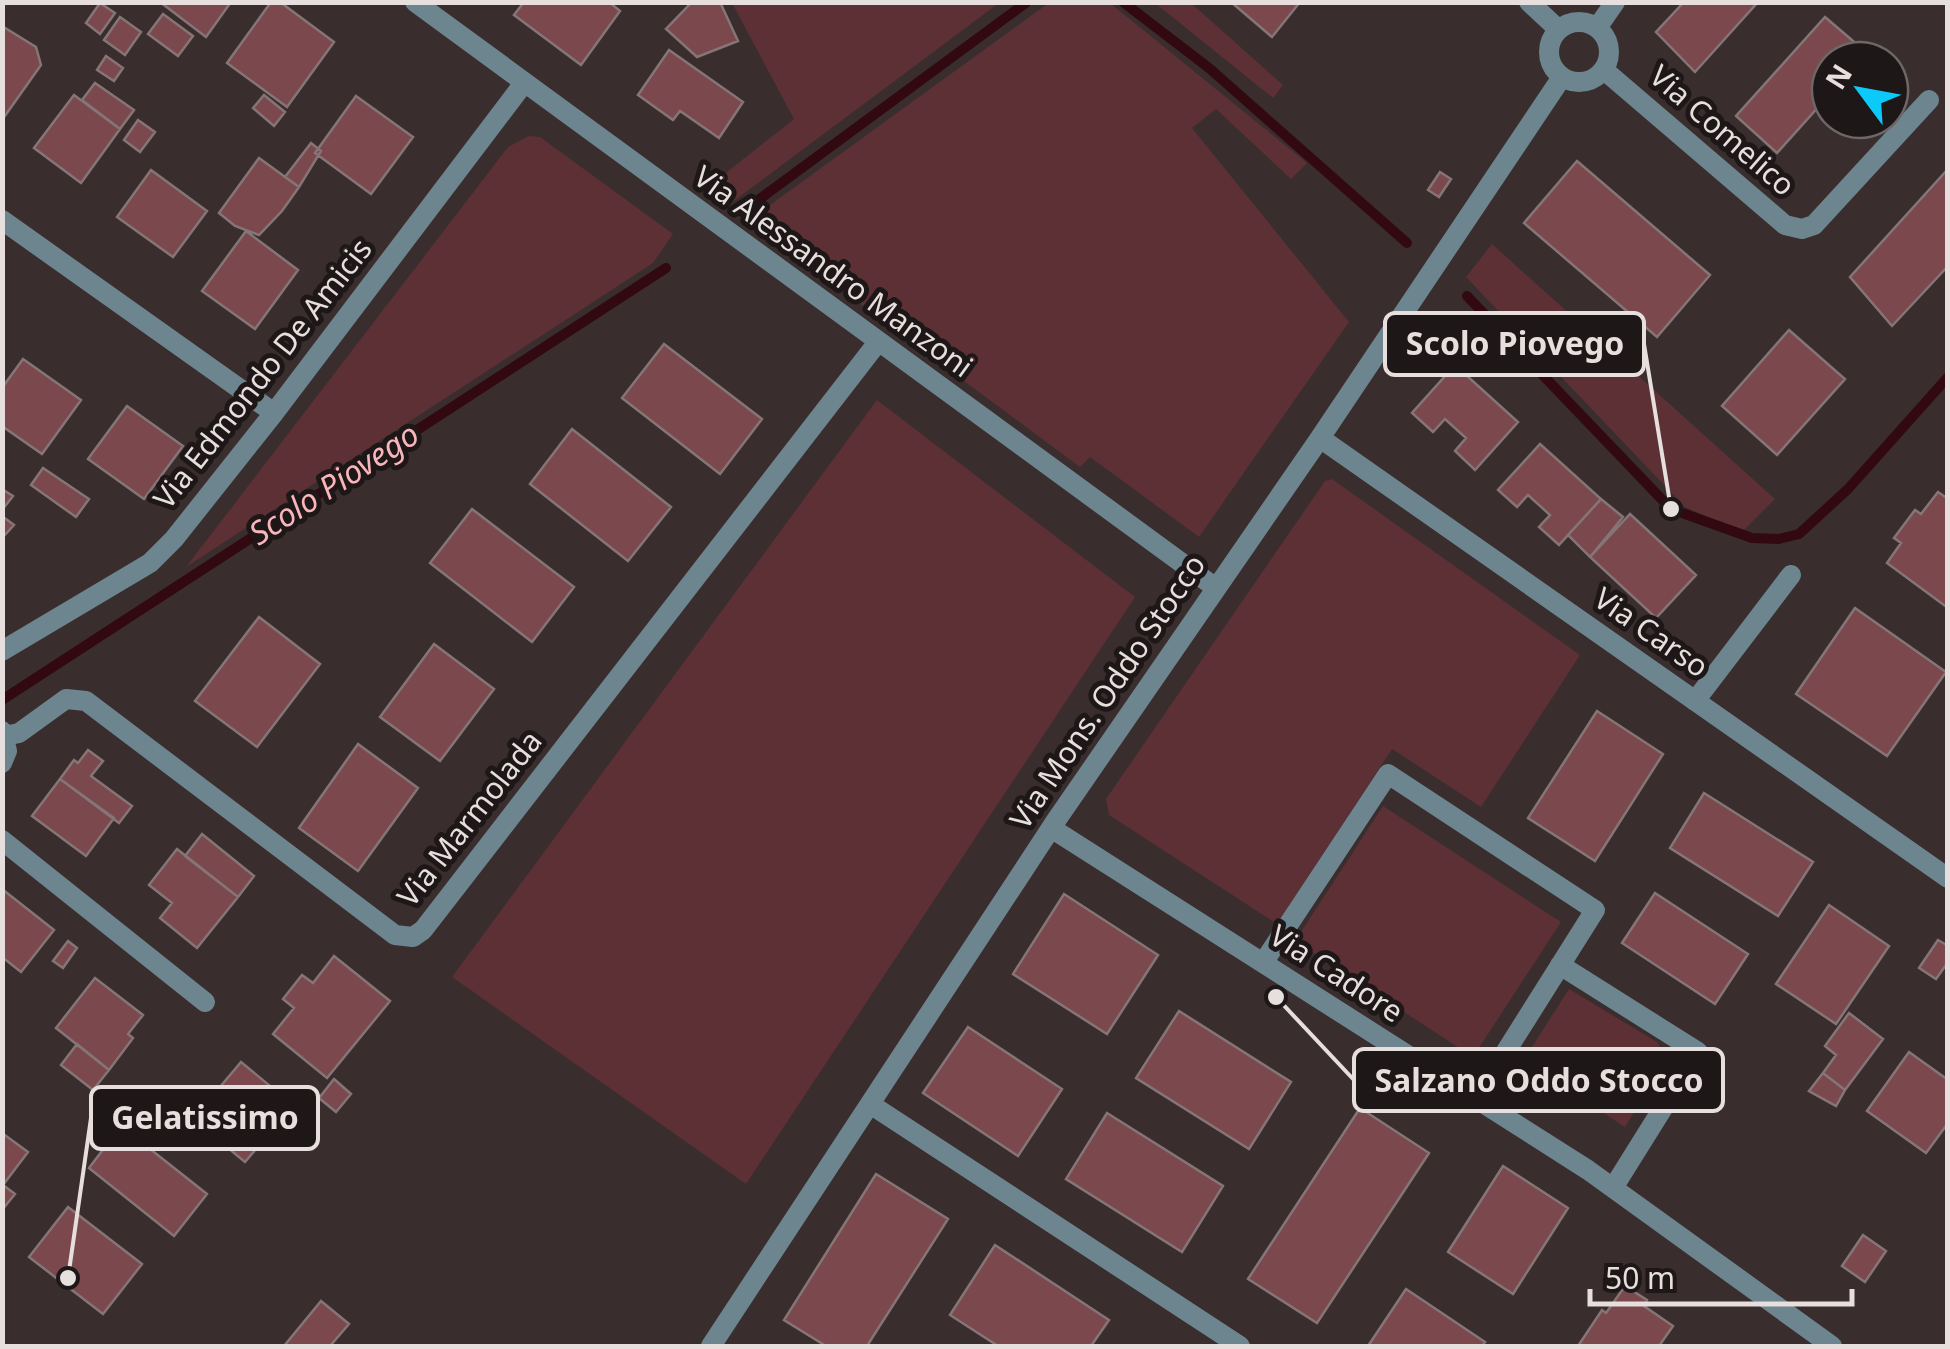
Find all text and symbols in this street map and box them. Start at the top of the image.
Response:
north arrow [1810,40,1910,140]
street label: Via Comelico [1641,55,1805,205]
text: N [1816,57,1860,96]
street label: Via Alessandro Manzoni [686,156,982,386]
street label: Via Edmondo De Amicis [143,229,380,517]
callout: Scolo Piovego [1385,313,1644,375]
text: Scolo Piovego [1406,321,1624,364]
water label: Scolo Piovego [240,412,426,554]
street label: Via Mons. Oddo Stocco [999,546,1214,837]
street label: Via Carso [1586,577,1717,686]
street label: Via Marmolada [387,722,550,915]
street label: Via Cadore [1262,914,1412,1031]
callout: Salzano Oddo Stocco [1354,1049,1723,1111]
text: Salzano Oddo Stocco [1374,1058,1704,1101]
callout: Gelatissimo [91,1087,318,1149]
text: Gelatissimo [111,1095,299,1138]
scale bar [1590,1244,1852,1306]
text: 50 m [1605,1257,1675,1298]

